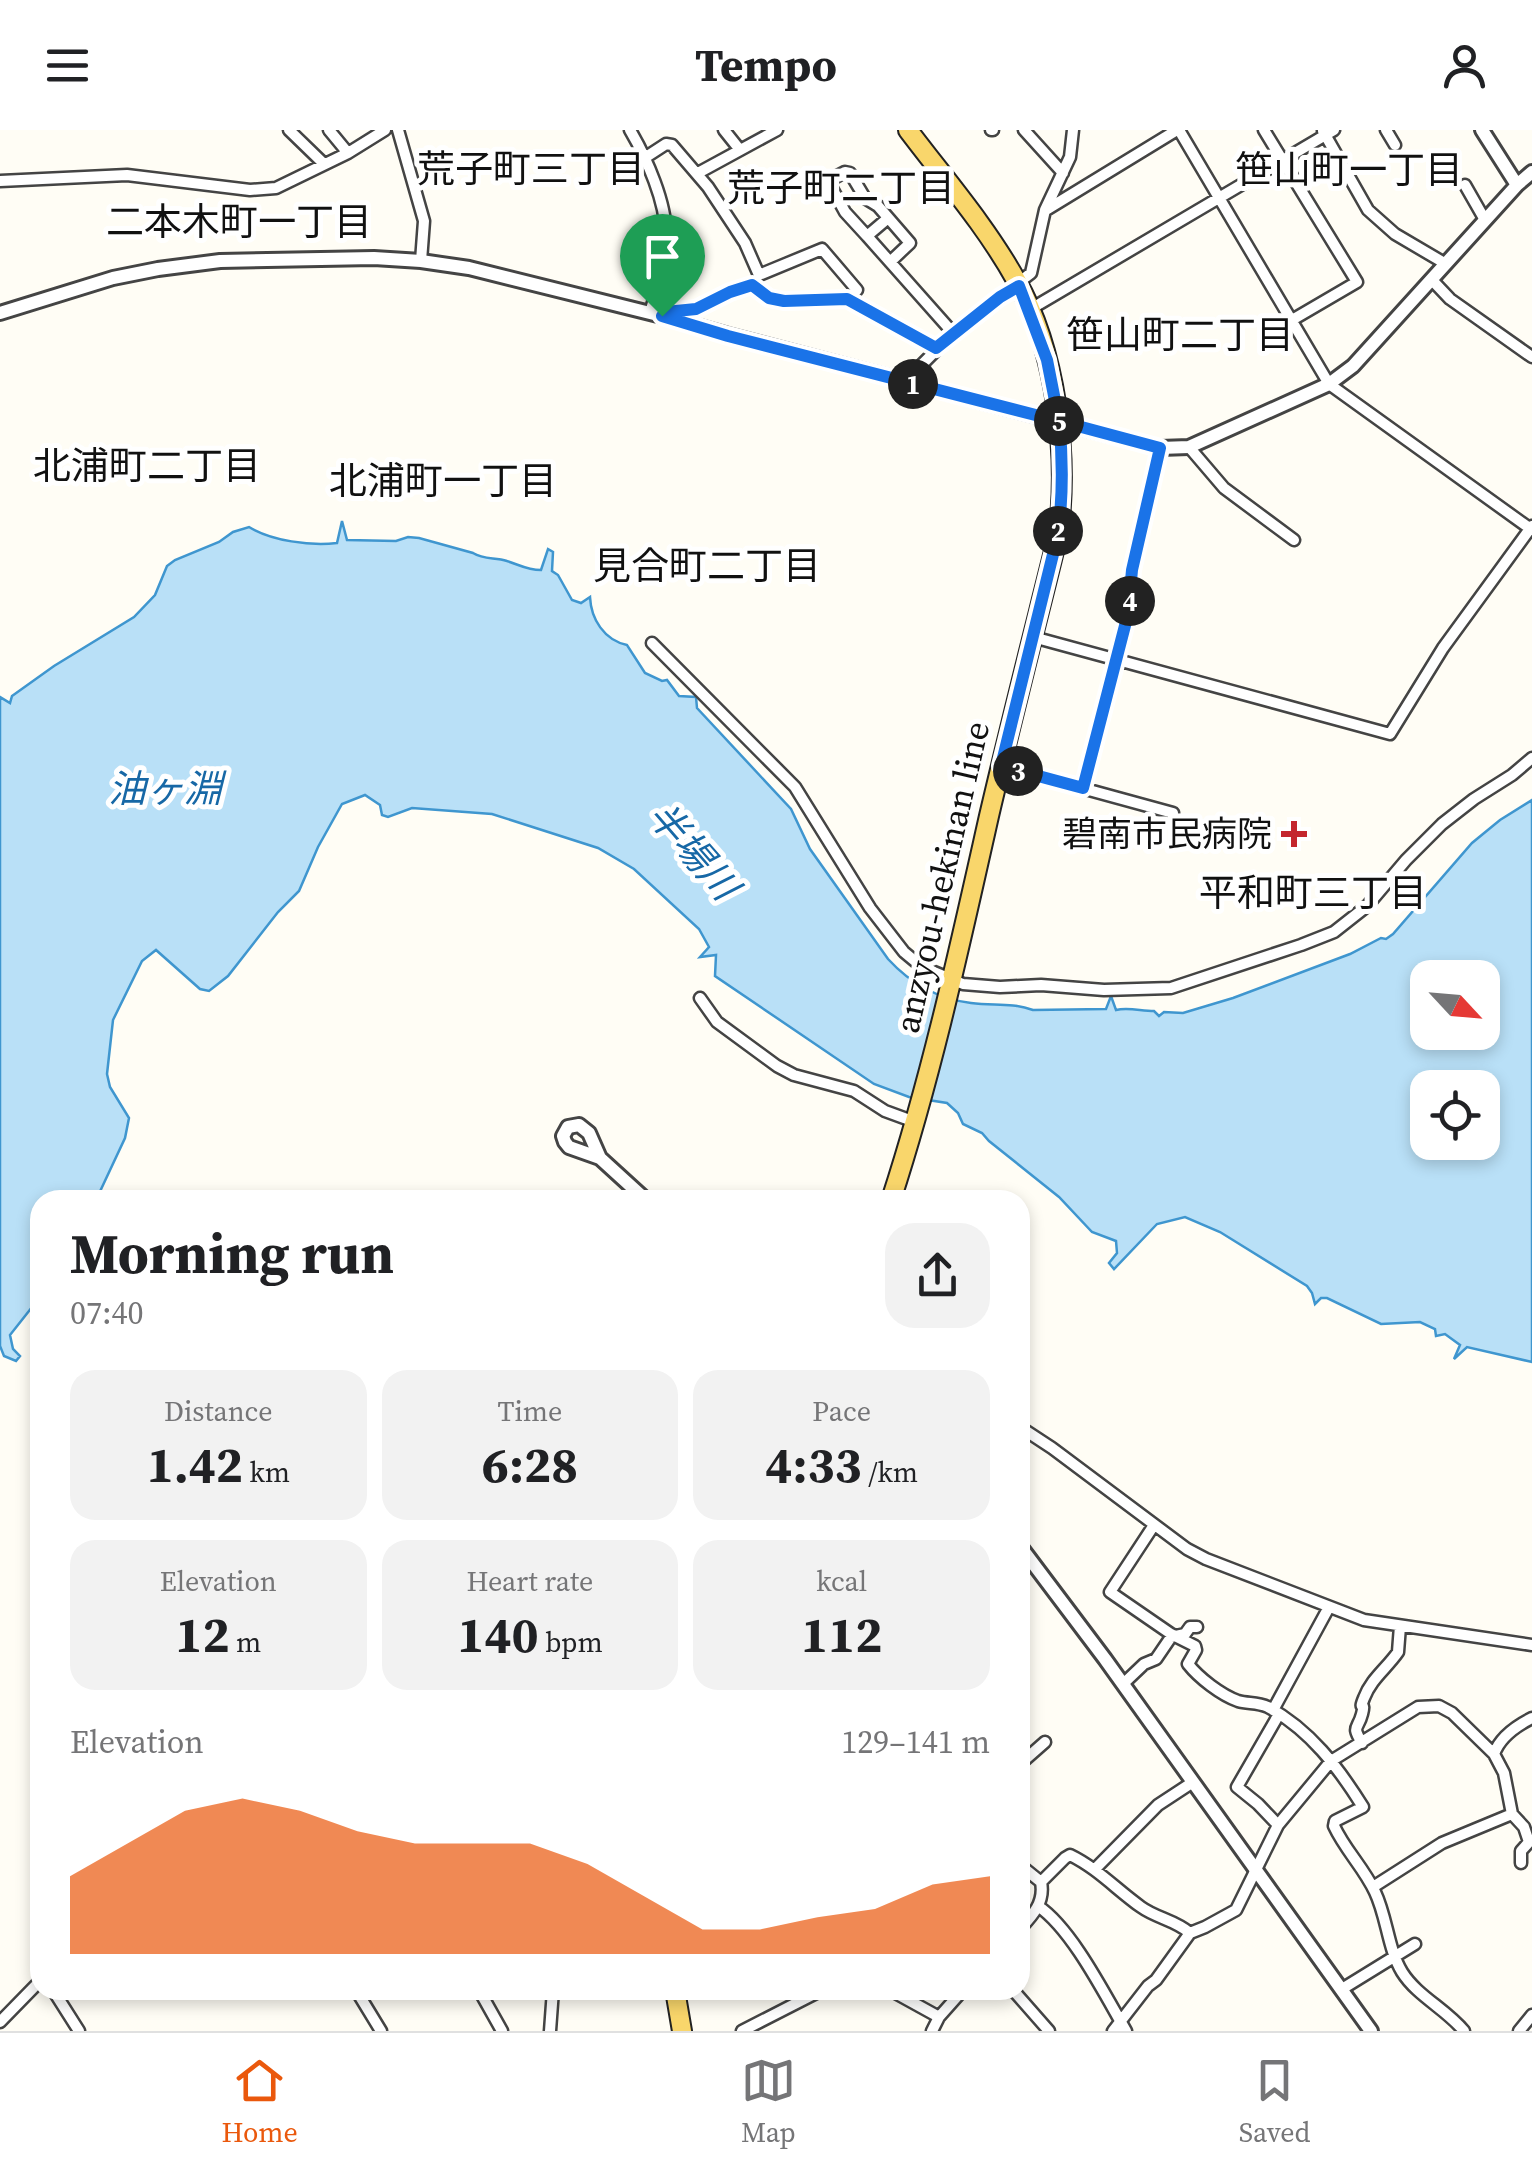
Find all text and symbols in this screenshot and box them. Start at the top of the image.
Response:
text: Tempo [695,34,837,96]
icon: menu [40,38,95,93]
icon: person [1437,38,1492,93]
district label: 荒子町三丁目 [417,143,645,195]
district label: 笹山町一丁目 [1235,144,1463,196]
district label: 荒子町二丁目 [727,162,955,214]
district label: 二本木町一丁目 [106,196,372,248]
pin [620,214,705,317]
icon: arrive [635,229,690,284]
district label: 笹山町二丁目 [1066,309,1294,361]
pin: 1 [888,359,938,409]
text: 1 [905,365,921,403]
pin: 5 [1034,396,1084,446]
text: 5 [1051,402,1067,440]
district label: 北浦町二丁目 [33,440,261,492]
district label: 北浦町一丁目 [329,455,557,507]
pin: 2 [1033,506,1083,556]
text: 2 [1050,512,1066,550]
district label: 見合町二丁目 [593,540,821,592]
pin: 4 [1105,576,1155,626]
text: 4 [1122,582,1138,620]
street label: anzyou-hekinan line [883,716,1001,1038]
pin: 3 [993,746,1043,796]
text: 3 [1010,752,1026,790]
water label: 油ヶ淵 [108,763,227,815]
water label: 半場川 [636,791,753,914]
place label: 碧南市民病院 [1062,810,1272,858]
marker: 碧南市民病院 [1281,821,1307,847]
district label: 平和町三丁目 [1199,867,1427,919]
north arrow [1410,960,1500,1050]
map controls [1410,960,1500,1160]
button: locate [1410,1070,1500,1160]
text: Morning run [70,1216,394,1291]
button: share [885,1223,990,1328]
text: 07:40 [70,1291,144,1335]
text: Distance [164,1392,273,1430]
text: Time [498,1392,562,1430]
text: Pace [812,1392,871,1430]
text: 1.42 [147,1430,243,1499]
text: 6:28 [482,1430,578,1499]
text: 4:33 [765,1430,862,1499]
text: km [243,1453,290,1491]
text: /km [862,1453,918,1491]
text: Elevation [160,1562,277,1600]
text: Heart rate [467,1562,593,1600]
text: kcal [816,1562,867,1600]
text: 12 [175,1600,230,1669]
text: 140 [457,1600,539,1669]
text: 112 [801,1600,882,1669]
text: m [230,1623,261,1661]
text: bpm [539,1623,603,1661]
text: Elevation [70,1720,204,1764]
text: 129–141 m [841,1720,990,1764]
tab: Home [221,2053,298,2151]
tab: Map [741,2053,796,2151]
tab: Saved [1239,2053,1311,2151]

